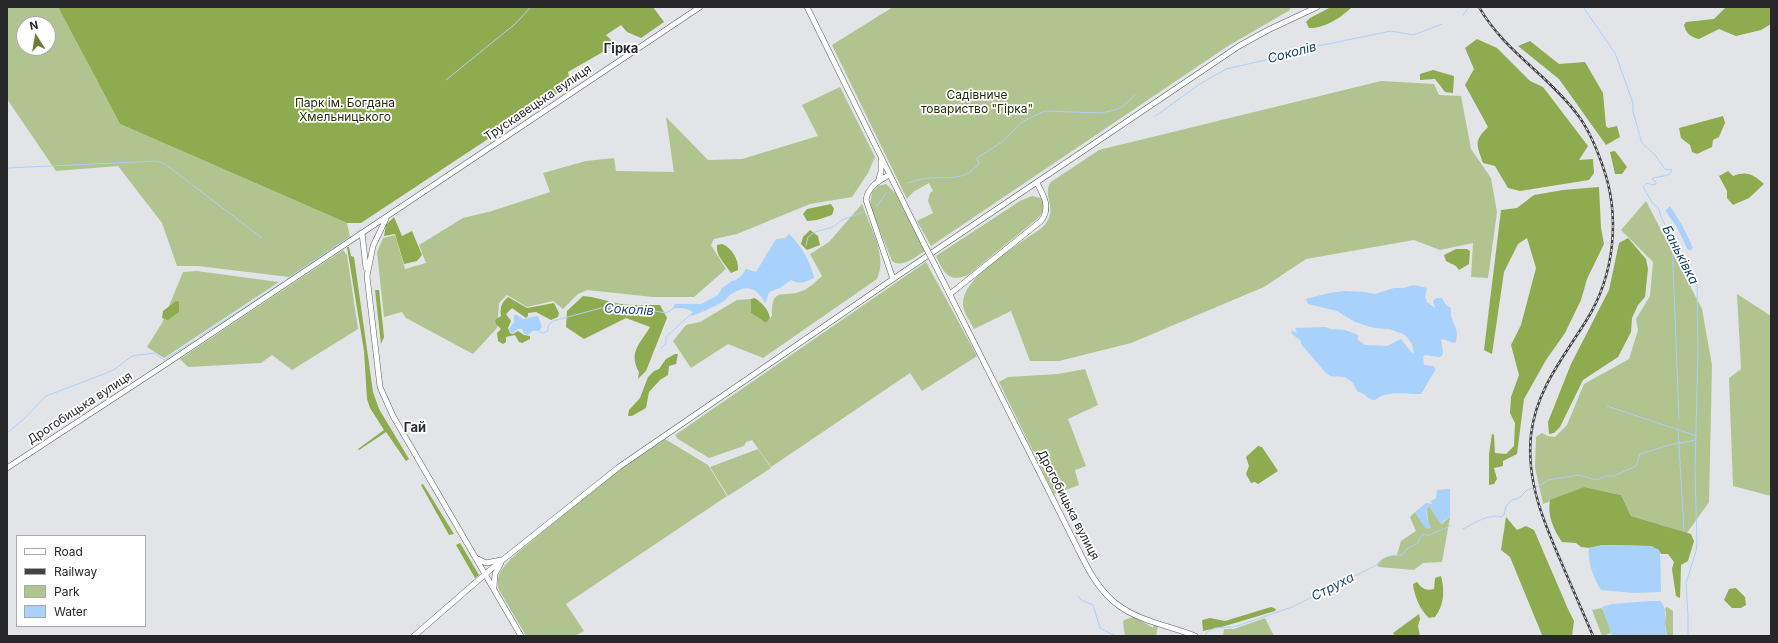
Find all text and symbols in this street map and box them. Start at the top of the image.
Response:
north arrow [16,16,56,56]
text: N [28,18,39,33]
water label: Соколів [1266,39,1318,67]
district label: Гірка [604,41,638,57]
street label: Трускавецька вулиця [482,62,594,144]
park label: Садівниче товариство "Гірка" [921,88,1033,116]
park label: Парк ім. Богдана Хмельницького [295,96,395,124]
water label: Баньківка [1659,223,1701,287]
water label: Соколів [604,301,654,319]
street label: Дрогобицька вулиця [25,369,135,447]
district label: Гай [404,420,426,436]
street label: Дрогобицька вулиця [1034,447,1102,563]
legend [16,535,146,627]
text: Road [54,544,83,559]
text: Railway [54,564,97,579]
water label: Струха [1309,570,1357,604]
text: Park [54,584,80,599]
text: Water [54,604,87,619]

